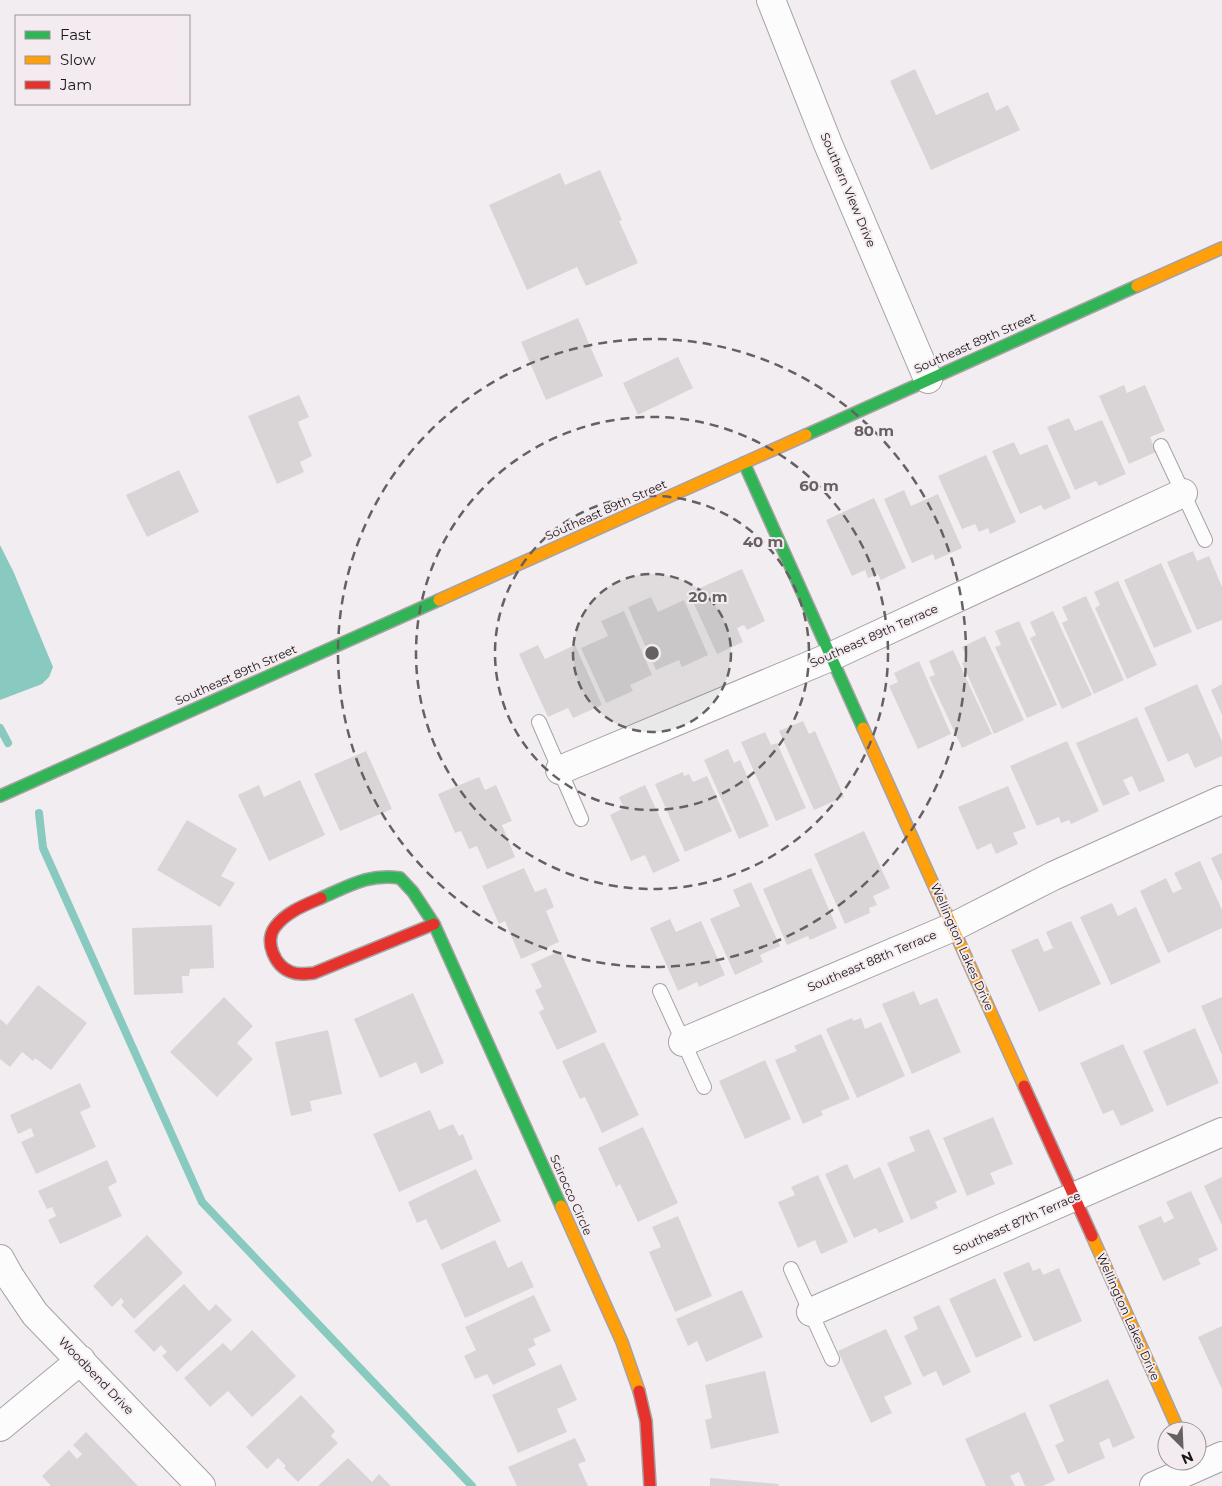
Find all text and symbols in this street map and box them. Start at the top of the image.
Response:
legend [15,15,190,105]
text: Fast [60,25,91,44]
text: Slow [60,50,96,69]
text: Jam [59,75,92,94]
street label: Southern View Drive [818,130,879,249]
street label: Southeast 89th Street [912,309,1038,376]
text: 80 m [854,421,894,440]
street label: Southeast 89th Street [543,476,669,543]
text: 60 m [799,476,839,495]
text: 40 m [743,532,783,551]
text: 20 m [688,587,728,606]
street label: Southeast 89th Terrace [807,600,940,671]
street label: Southeast 89th Street [173,641,299,708]
centre of rings [643,644,661,662]
street label: Wellington Lakes Drive [928,881,997,1013]
street label: Southeast 88th Terrace [805,926,939,995]
street label: Scirocco Circle [547,1152,596,1238]
street label: Southeast 87th Terrace [951,1188,1083,1257]
street label: Wellington Lakes Drive [1094,1251,1163,1383]
street label: Woodbend Drive [56,1334,137,1418]
north arrow [1157,1421,1207,1471]
text: N [1178,1447,1196,1468]

